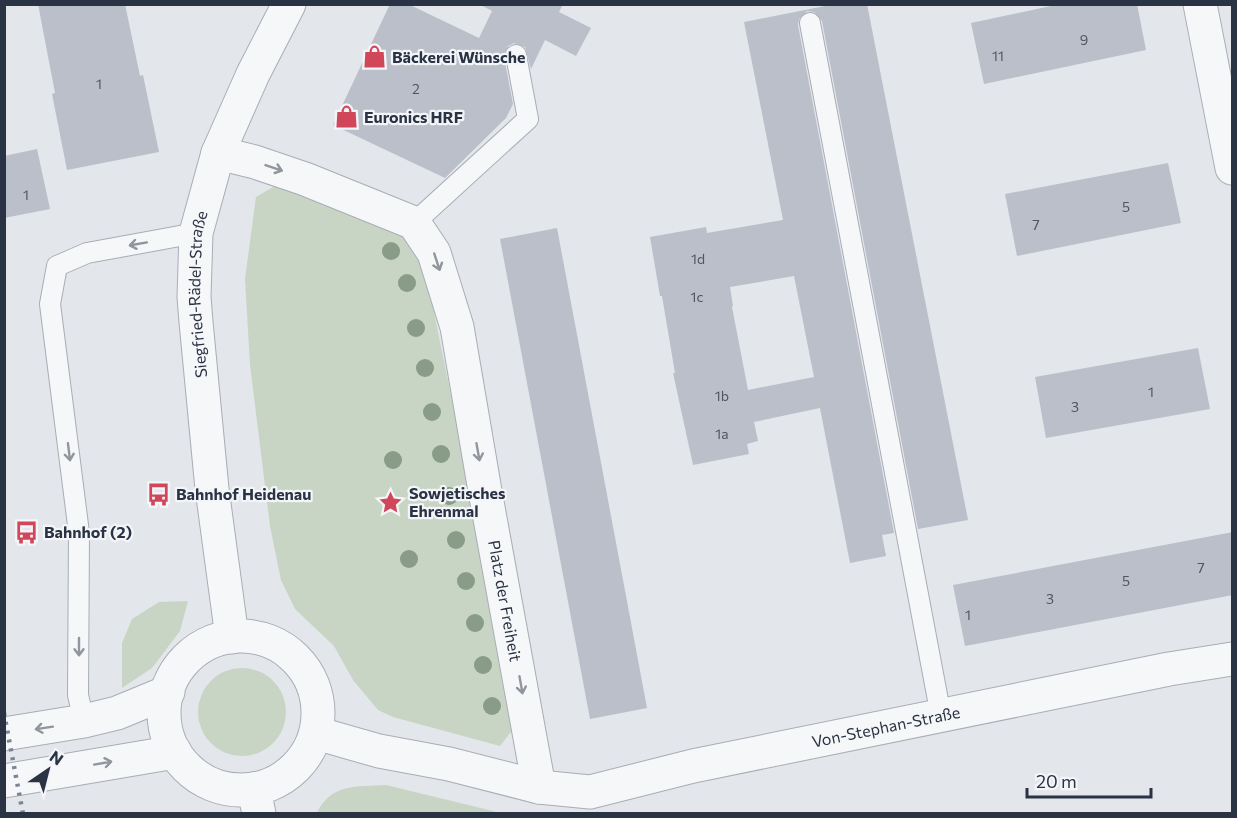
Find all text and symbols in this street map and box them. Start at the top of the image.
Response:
house number: 9 [1080,31,1088,48]
shop icon: Bäckerei Wünsche [361,44,387,70]
place label: Bäckerei Wünsche [392,47,525,66]
house number: 11 [992,47,1004,64]
house number: 1 [96,75,102,92]
house number: 2 [412,80,420,97]
shop icon: Euronics HRF [333,104,359,130]
place label: Euronics HRF [364,107,463,126]
one-way arrow [265,164,283,175]
house number: 1 [23,186,29,203]
house number: 5 [1122,198,1130,215]
street label: Siegfried-Rädel-Straße [184,208,211,379]
house number: 7 [1032,216,1040,233]
one-way arrow [129,239,149,250]
house number: 1d [691,250,705,267]
one-way arrow [432,252,443,271]
house number: 1c [691,288,704,305]
house number: 1 [1148,383,1154,400]
house number: 1b [715,387,729,404]
house number: 3 [1071,398,1079,415]
house number: 1a [715,425,729,442]
one-way arrow [64,442,75,462]
one-way arrow [473,442,484,461]
bus stop icon: Bahnhof Heidenau [145,481,171,507]
place label: Sowjetisches Ehrenmal [409,483,505,520]
place label: Bahnhof Heidenau [176,484,311,503]
place icon: Sowjetisches Ehrenmal [378,489,404,515]
bus stop icon: Bahnhof (2) [13,519,39,545]
place label: Bahnhof (2) [44,522,132,541]
street label: Platz der Freiheit [485,538,526,664]
house number: 7 [1197,559,1205,576]
house number: 5 [1122,572,1130,589]
house number: 3 [1046,590,1054,607]
house number: 1 [965,606,971,623]
one-way arrow [73,636,84,656]
one-way arrow [516,675,527,694]
street label: Von-Stephan-Straße [810,702,962,751]
one-way arrow [35,722,54,733]
north arrow [18,740,78,800]
text: N [47,746,67,769]
one-way arrow [93,757,113,768]
scale bar [1027,761,1152,799]
text: 20 m [1036,770,1077,792]

